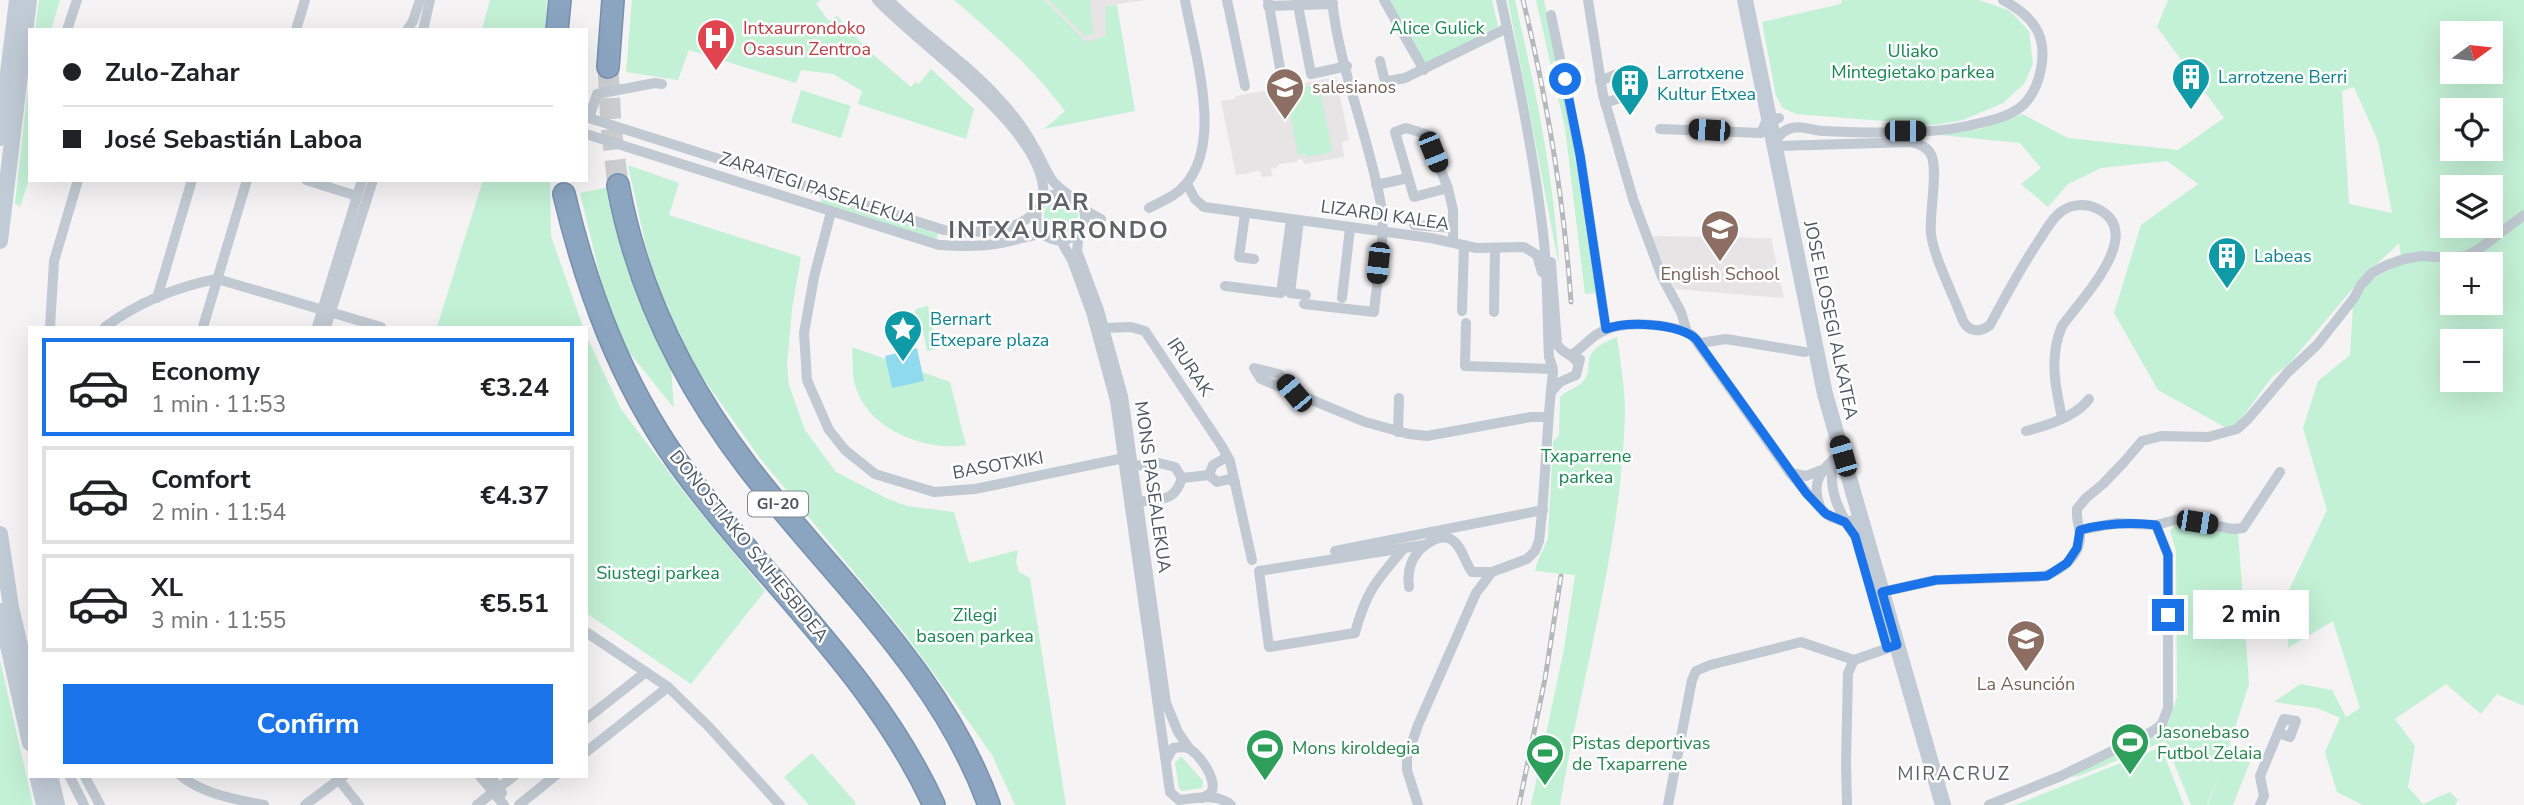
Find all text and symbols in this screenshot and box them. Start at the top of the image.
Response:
place label: Intxaurrondoko Osasun Zentroa [743,16,871,61]
park label: Alice Gulick [1390,16,1485,40]
hospital icon: Intxaurrondoko Osasun Zentroa [695,17,737,72]
north arrow [2440,21,2502,84]
map controls [2440,21,2503,392]
park label: Uliako Mintegietako parkea [1831,39,1995,84]
text: Zulo-Zahar [105,55,240,90]
building icon: Larrotzene Berri [2170,56,2212,111]
place label: Larrotxene Kultur Etxea [1657,61,1756,106]
building icon: Larrotxene Kultur Etxea [1609,62,1651,117]
route start [1549,63,1581,95]
place label: Larrotzene Berri [2218,65,2347,89]
school or university icon: salesianos [1264,66,1306,121]
place label: salesianos [1312,75,1396,99]
button: locate [2440,98,2503,161]
car [1688,118,1731,142]
car [1885,121,1927,142]
text: José Sebastián Laboa [105,122,363,157]
car [1416,129,1451,175]
street label: ZARATEGI PASEALEKUA [716,146,920,232]
button: layers [2440,175,2503,238]
district label: IPAR INTXAURRONDO [948,186,1170,246]
street label: LIZARDI KALEA [1319,194,1451,236]
school or university icon: English School [1699,208,1741,263]
street label: JOSE ELOSEGI ALKATEA [1798,217,1864,422]
building icon: Labeas [2206,235,2248,290]
car [1366,241,1391,285]
place label: Labeas [2254,244,2312,268]
button: + [2440,252,2503,315]
place label: English School [1660,262,1780,286]
place label: Bernart Etxepare plaza [930,307,1049,352]
place icon: Bernart Etxepare plaza [882,308,924,363]
button: − [2440,329,2503,392]
street label: IRURAK [1162,333,1219,402]
text: Economy [151,354,260,389]
icon: car [67,356,130,419]
text: €3.24 [480,370,549,405]
car [1273,370,1316,416]
text: 1 min · 11:53 [151,389,286,420]
street label: MONS PASEALEKUA [1129,400,1177,574]
car [1828,433,1859,479]
park label: Txaparrene parkea [1541,444,1631,489]
street label: DONOSTIAKO SAIHESBIDEA [664,445,834,647]
street label: BASOTXIKI [951,445,1045,485]
text: Comfort [151,462,251,497]
icon: car [67,464,130,527]
text: €4.37 [480,478,549,513]
road number: GI-20 [748,491,808,516]
text: 2 min · 11:54 [151,497,286,528]
car [2175,508,2220,536]
park label: Siustegi parkea [596,561,720,585]
text: XL [151,570,183,605]
icon: car [67,572,130,635]
text: €5.51 [480,586,549,621]
callout: 2 min [2192,590,2308,640]
route end [2152,599,2184,631]
text: 2 min [2221,599,2281,630]
park label: Zilegi basoen parkea [916,603,1034,648]
text: 3 min · 11:55 [151,605,286,636]
school or university icon: La Asunción [2005,618,2047,673]
place label: La Asunción [1977,672,2075,696]
button: Confirm [63,684,553,764]
place label: Jasonebaso Futbol Zelaia [2156,720,2262,765]
sports icon: Jasonebaso Futbol Zelaia [2109,721,2151,776]
sports icon: Mons kiroldegia [1244,727,1286,782]
place label: Pistas deportivas de Txaparrene [1572,731,1711,776]
sports icon: Pistas deportivas de Txaparrene [1524,732,1566,787]
place label: Mons kiroldegia [1292,736,1420,760]
district label: MIRACRUZ [1897,761,2011,787]

